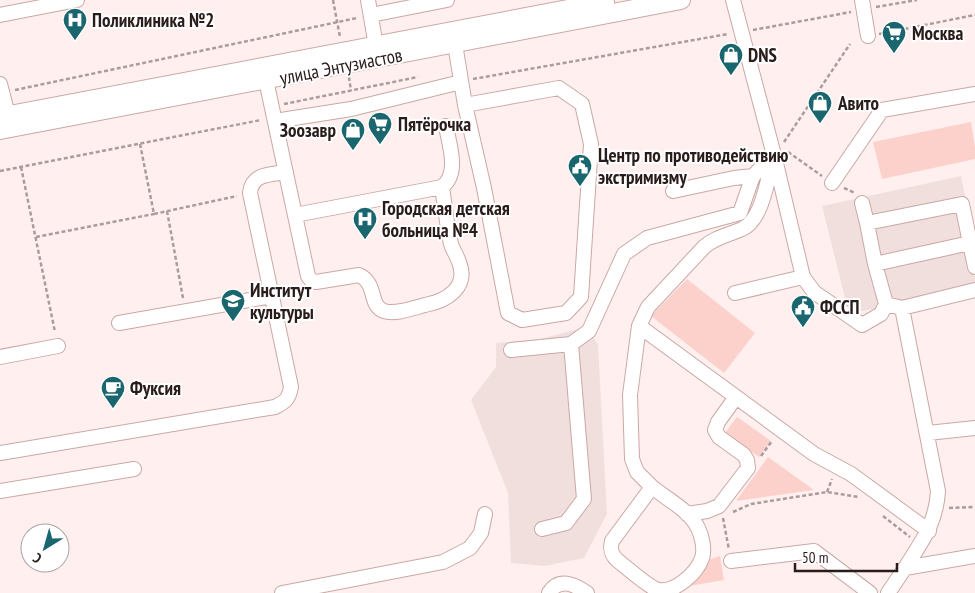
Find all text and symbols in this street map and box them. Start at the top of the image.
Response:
hospital icon: Поликлиника №2 [62,7,88,41]
place label: Поликлиника №2 [92,8,214,32]
supermarket icon: Москва [881,20,907,54]
place label: Москва [912,21,963,45]
street label: улица Энтузиастов [278,42,404,90]
shop icon: DNS [718,42,744,76]
place label: DNS [748,43,777,67]
shop icon: Авито [807,90,833,124]
place label: Авито [837,91,879,115]
supermarket icon: Пятёрочка [367,111,393,145]
place label: Пятёрочка [398,112,471,136]
shop icon: Зоозавр [340,117,366,151]
place label: Зоозавр [280,118,337,142]
place label: Центр по противодействию экстримизму [598,143,789,189]
public building icon: Центр по противодействию экстримизму [567,153,593,187]
place label: Городская детская больница №4 [382,196,510,242]
hospital icon: Городская детская больница №4 [352,206,378,240]
place label: Институт культуры [250,278,314,324]
school or university icon: Институт культуры [220,288,246,322]
public building icon: ФССП [790,294,816,328]
place label: ФССП [820,295,860,319]
cafe icon: Фуксия [100,375,126,409]
place label: Фуксия [130,376,181,400]
north arrow [20,523,70,573]
scale bar [795,540,898,572]
text: 50 m [802,548,828,567]
text: С [29,549,45,567]

